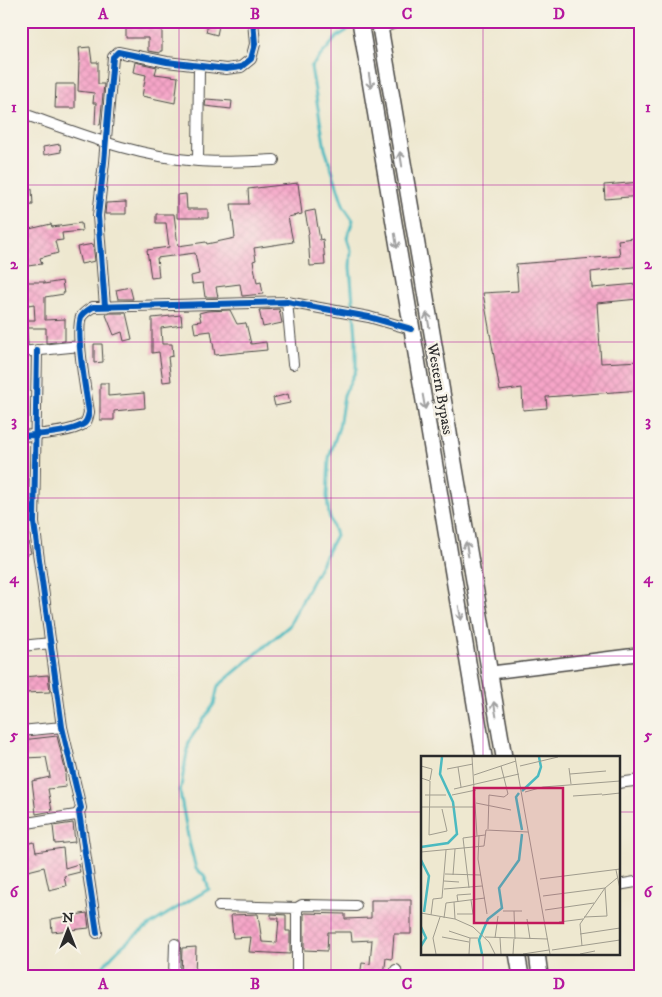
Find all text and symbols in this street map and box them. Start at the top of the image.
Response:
text: A [97,4,109,24]
text: B [250,4,260,24]
text: C [402,4,412,24]
text: D [553,4,565,24]
one-way arrow [365,73,375,89]
text: 1 [11,97,17,117]
text: 1 [645,97,651,117]
one-way arrow [396,152,406,168]
one-way arrow [392,233,402,249]
text: 2 [10,254,19,274]
text: 2 [644,254,653,274]
one-way arrow [423,312,433,328]
street label: Western Bypass [422,341,457,436]
one-way arrow [419,393,429,409]
text: 3 [11,411,17,431]
text: 3 [645,411,651,431]
one-way arrow [462,541,472,557]
text: 4 [8,568,19,588]
text: 4 [642,568,653,588]
one-way arrow [456,605,466,621]
one-way arrow [489,701,499,717]
text: 5 [9,725,18,745]
text: 5 [643,725,652,745]
inset map [421,756,620,954]
text: 6 [10,882,20,902]
text: 6 [644,882,654,902]
north arrow [42,904,92,954]
text: N [62,909,74,927]
text: A [97,974,109,994]
text: B [250,974,260,994]
text: C [402,974,412,994]
text: D [553,974,565,994]

